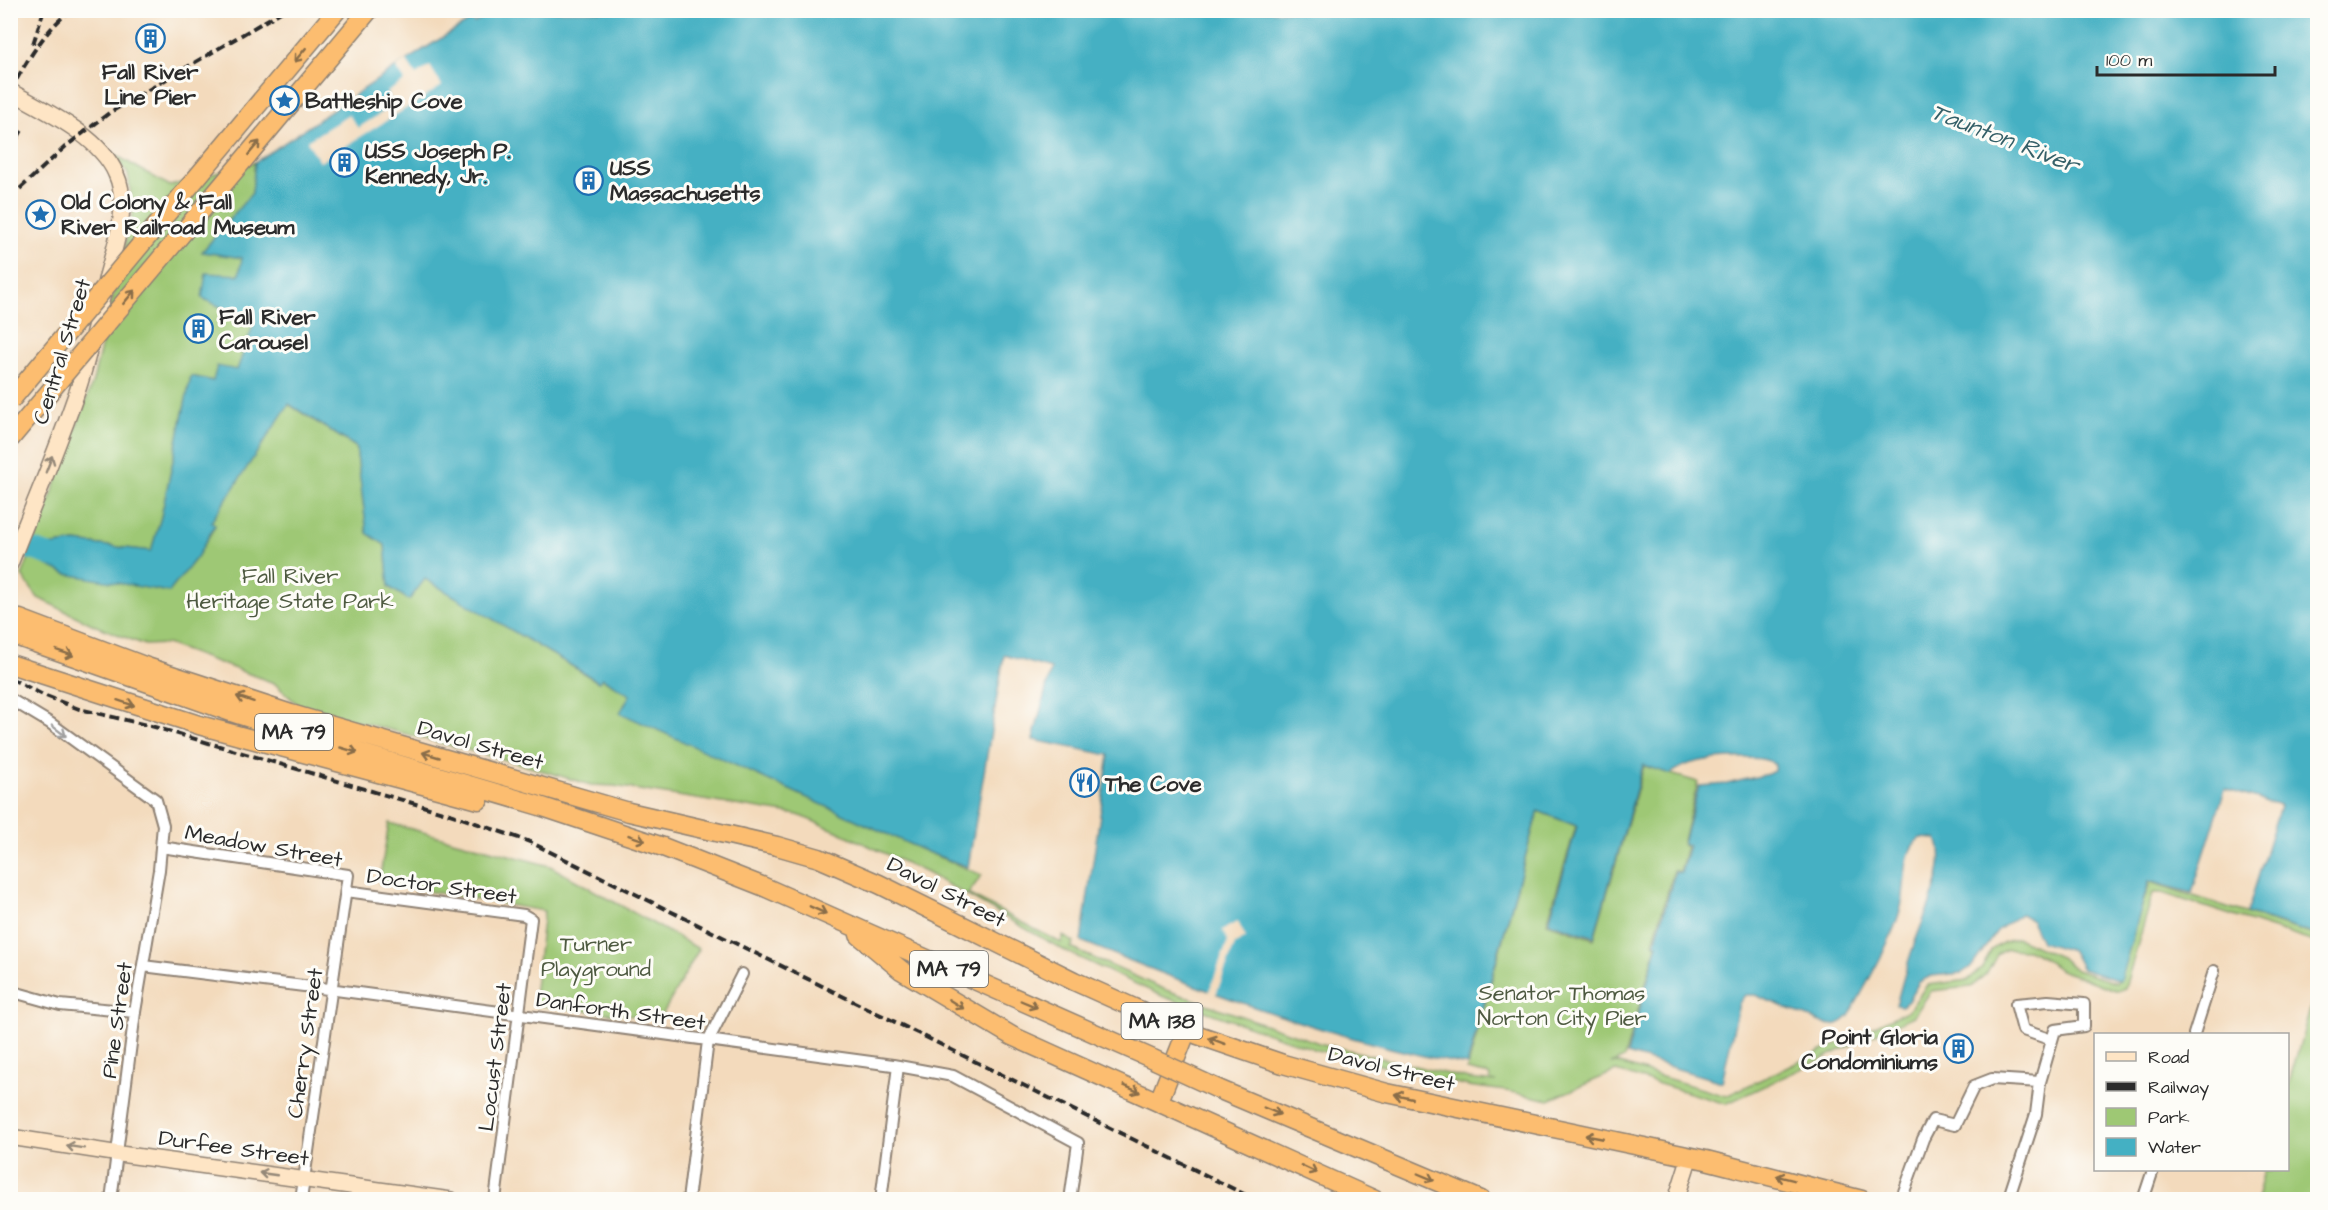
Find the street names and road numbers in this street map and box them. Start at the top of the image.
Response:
street label: Central Street [26,275,99,428]
street label: Davol Street [414,713,547,778]
road number: MA 79 [255,714,333,750]
street label: Meadow Street [183,817,345,876]
street label: Davol Street [882,849,1011,936]
street label: Doctor Street [365,861,519,912]
road number: MA 79 [910,951,988,987]
street label: Pine Street [94,960,141,1080]
street label: Cherry Street [280,966,332,1120]
street label: Locust Street [471,981,520,1133]
street label: Danforth Street [534,984,707,1039]
road number: MA 138 [1122,1003,1202,1039]
street label: Davol Street [1325,1039,1458,1100]
street label: Durfee Street [157,1123,311,1174]

